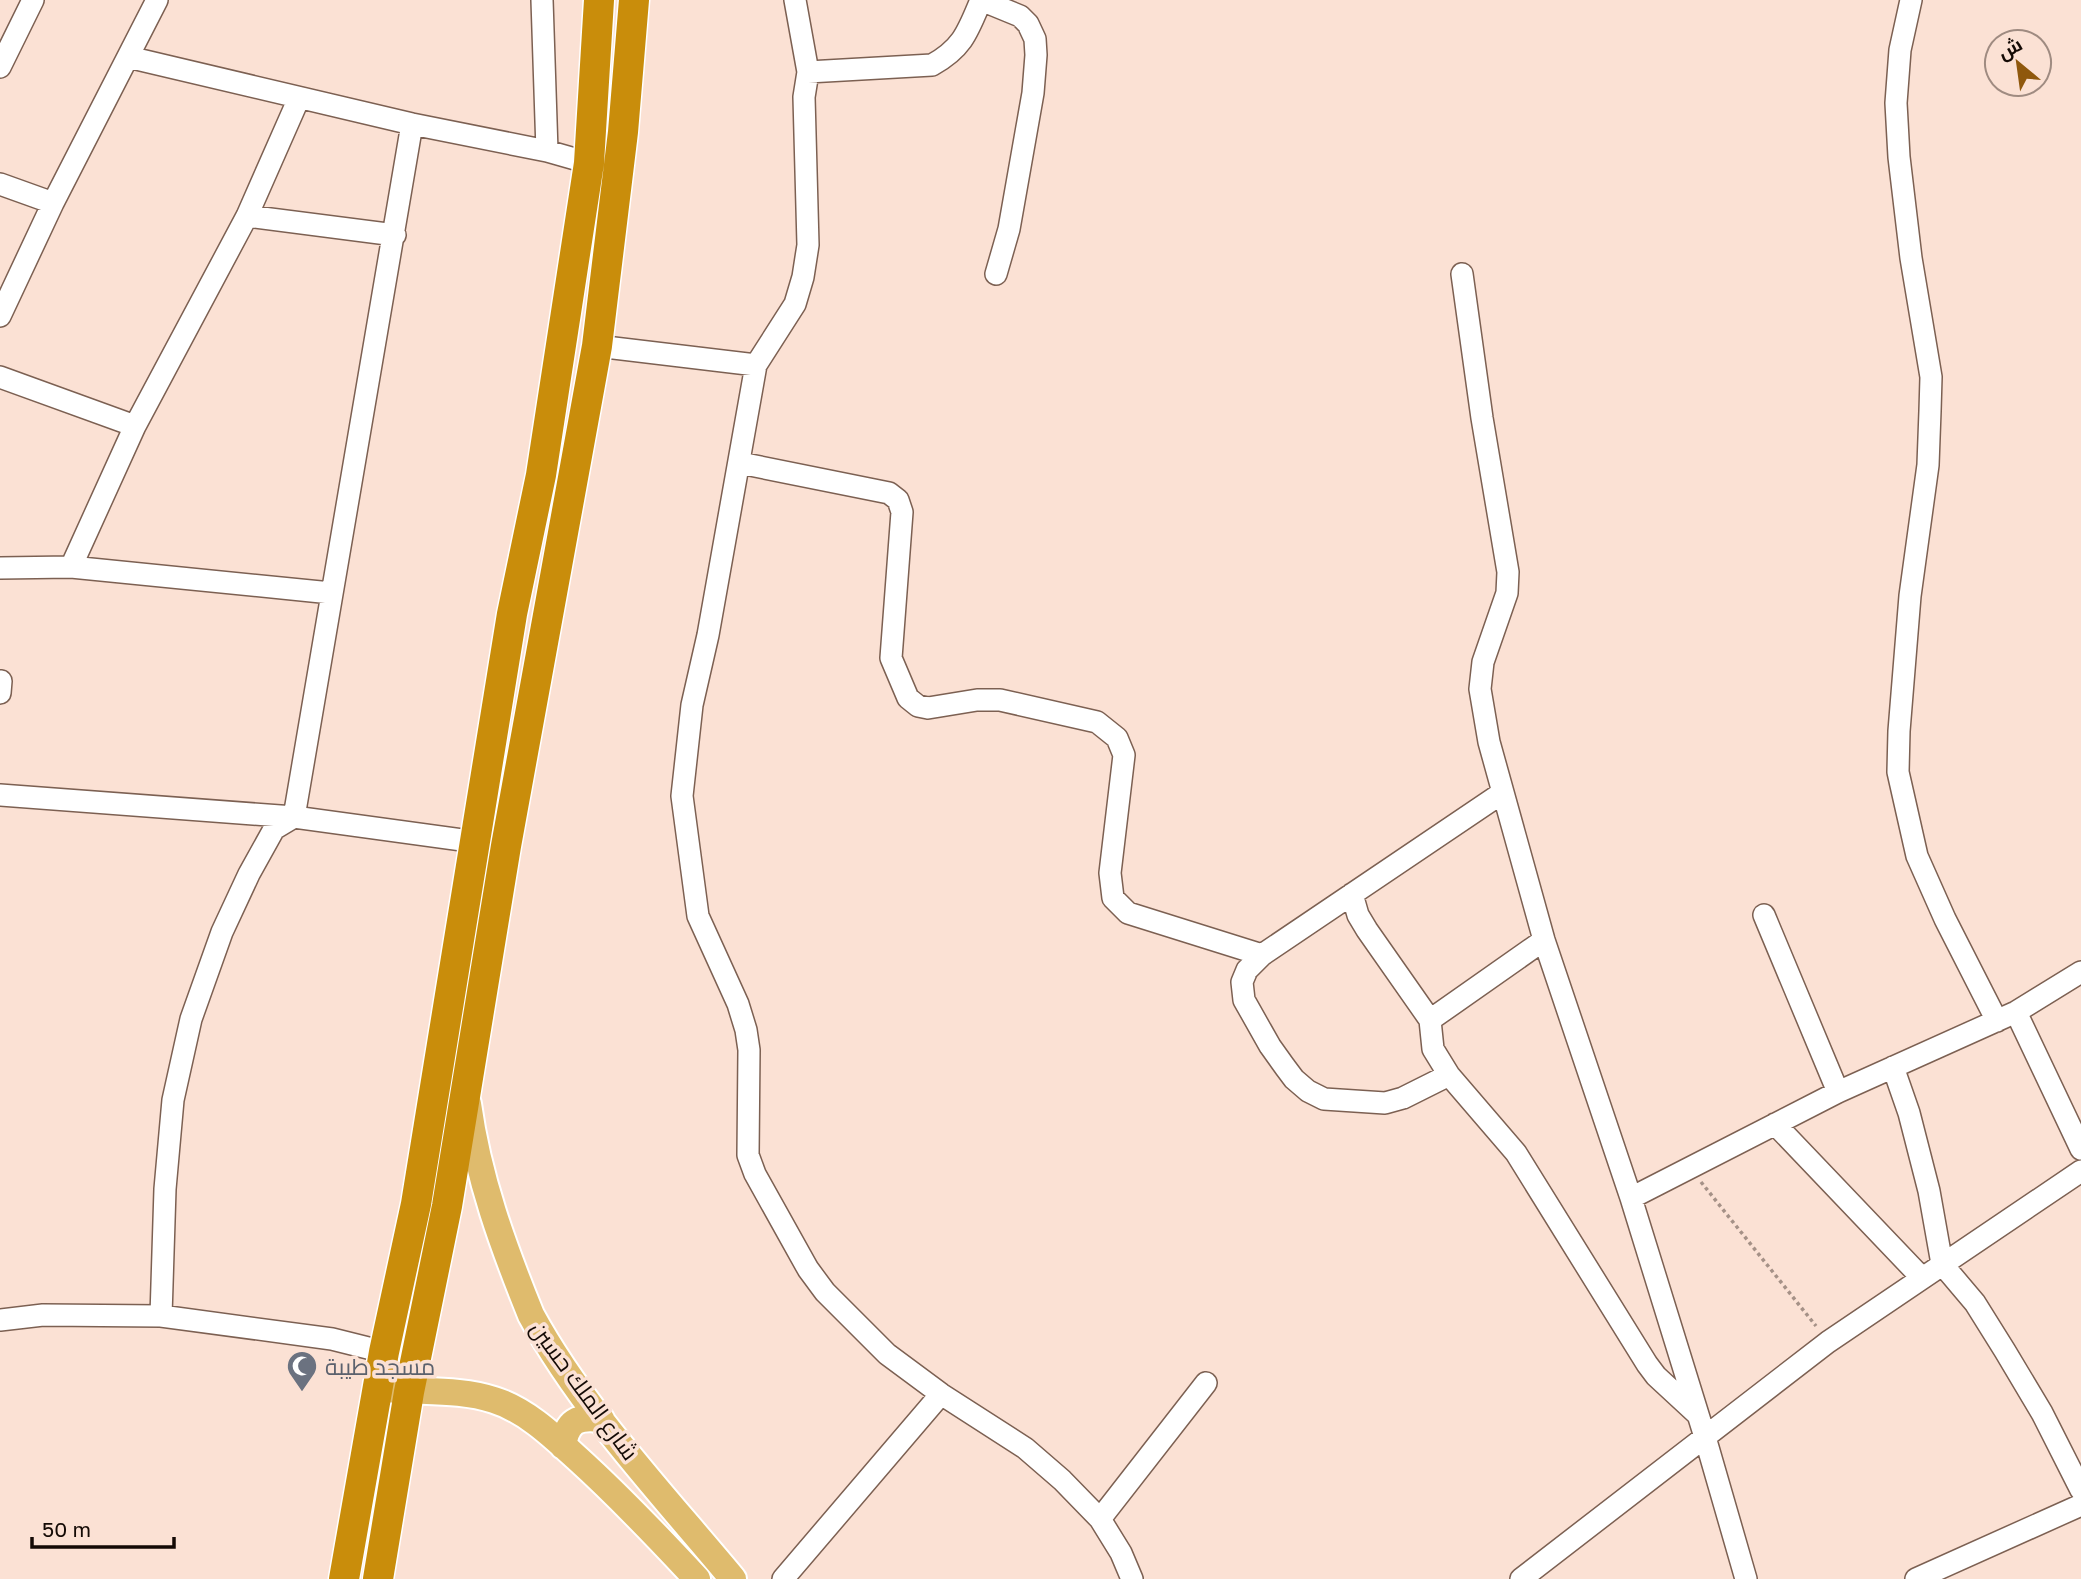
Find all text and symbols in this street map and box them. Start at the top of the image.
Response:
north arrow [1983,28,2053,98]
text: ش [1993,32,2026,65]
street label: شارع الملك حسين [523,1315,645,1467]
mosque icon: مسجد طيبة [285,1349,319,1393]
place label: مسجد طيبة [325,1352,435,1380]
scale bar [32,1506,173,1550]
text: 50 m [42,1516,91,1542]

